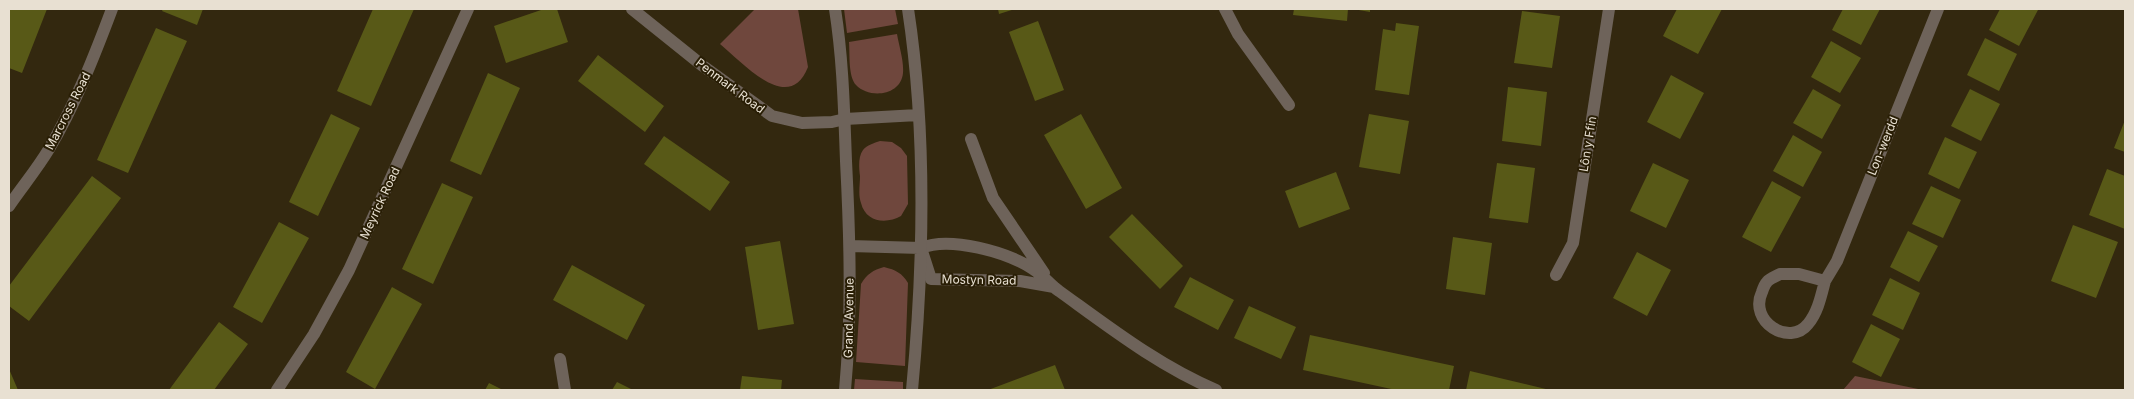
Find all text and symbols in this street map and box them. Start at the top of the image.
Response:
street label: Penmark Road [693,55,768,116]
street label: Marcross Road [42,69,94,152]
street label: Lon-werdd [1864,114,1901,177]
street label: Lôn y Ffin [1576,115,1599,173]
street label: Meyrick Road [356,164,403,241]
street label: Mostyn Road [942,271,1016,288]
street label: Grand Avenue [840,278,857,358]

